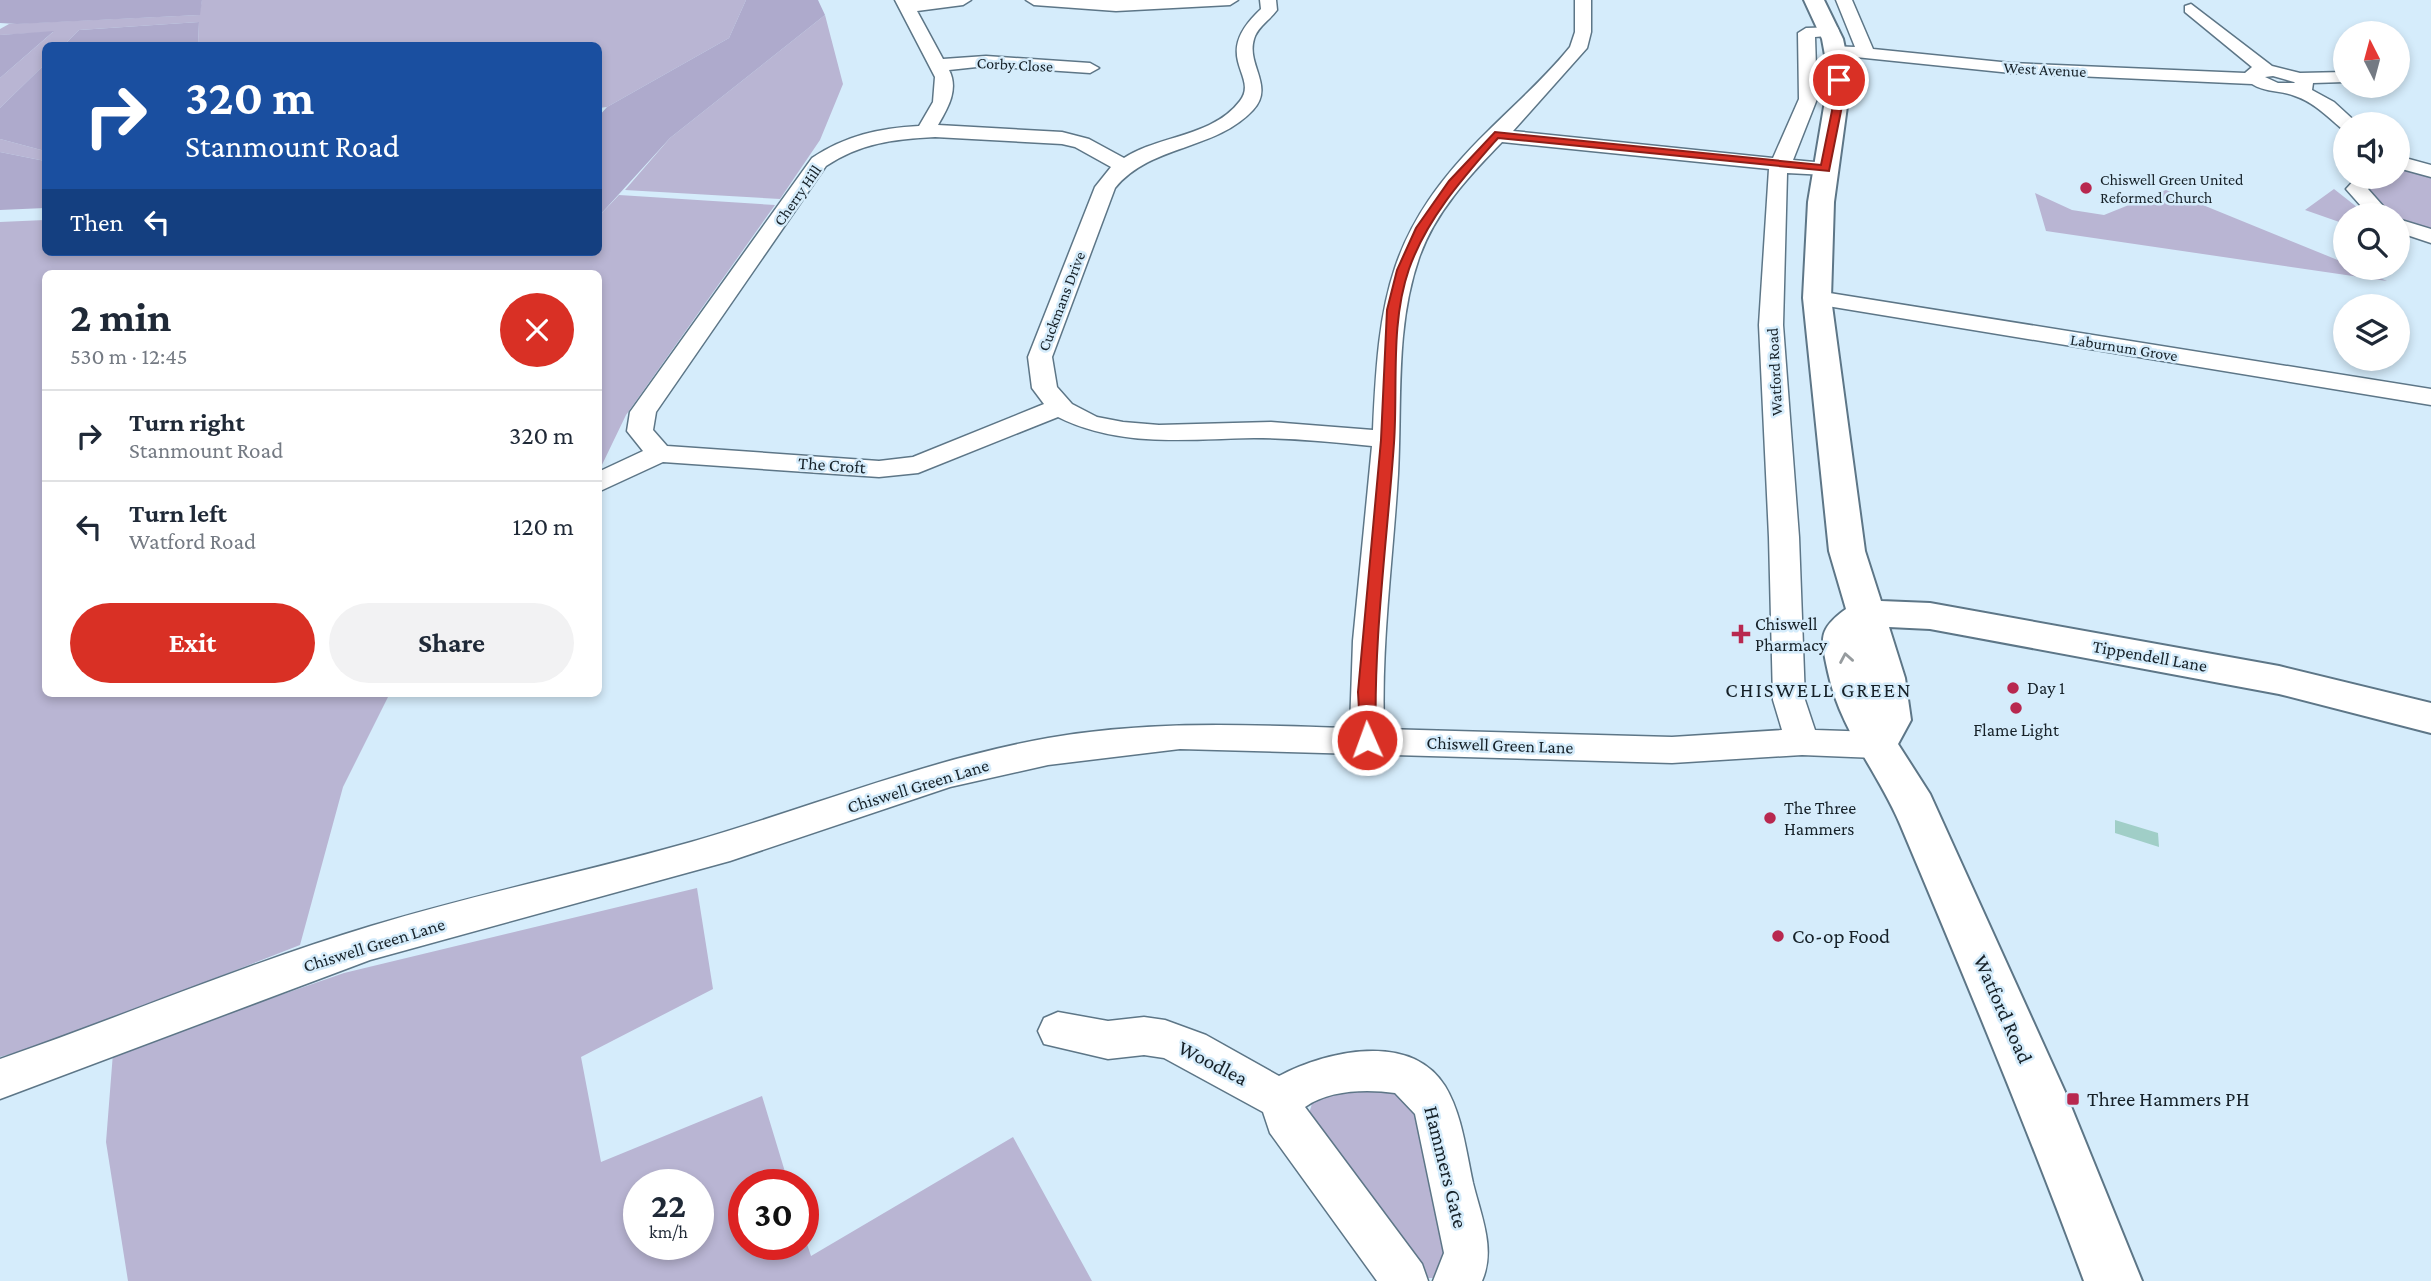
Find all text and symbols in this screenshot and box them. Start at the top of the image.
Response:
north arrow [2333,21,2410,98]
map controls [2333,21,2410,371]
pin [1809,50,1869,110]
street label: Corby Close [976,54,1054,76]
street label: West Avenue [2003,59,2087,80]
icon: arrive [1820,61,1858,99]
icon: right [70,70,161,161]
text: 320 m [185,70,314,125]
button: sound [2333,112,2410,189]
text: Stanmount Road [185,128,400,164]
street label: Cherry Hill [770,162,825,229]
place label: Chiswell Green United Reformed Church [2100,171,2244,206]
marker: Chiswell Green United Reformed Church [2078,180,2094,196]
icon: left [138,203,176,241]
button: search [2333,203,2410,280]
text: Then [70,208,124,237]
street label: Cuckmans Drive [1035,249,1088,353]
text: 2 min [70,293,171,340]
button: close [500,293,574,367]
button: layers [2333,294,2410,371]
street label: Watford Road [1764,327,1785,417]
street label: Laburnum Grove [2069,331,2179,364]
text: 530 m · 12:45 [70,343,188,369]
text: Turn right [129,408,245,437]
icon: right [70,417,108,455]
text: 320 m [509,421,574,450]
text: Stanmount Road [129,437,283,463]
street label: The Croft [798,453,867,477]
text: Turn left [129,499,227,528]
icon: left [70,508,108,546]
text: 120 m [513,512,574,541]
text: Watford Road [129,528,256,554]
button: Exit [70,603,315,683]
button: Share [329,603,574,683]
place label: Chiswell Pharmacy [1755,614,1828,655]
marker: Chiswell Pharmacy [1733,626,1749,642]
street label: Tippendell Lane [2091,636,2209,676]
one-way arrow [1839,652,1854,664]
district label: CHISWELL GREEN [1725,678,1913,702]
place label: Day 1 [2027,678,2065,698]
marker: Day 1 [2005,680,2021,696]
marker: Flame Light [2008,700,2024,716]
position arrow [1330,703,1404,777]
place label: Flame Light [1973,720,2060,740]
street label: Chiswell Green Lane [1426,732,1574,758]
street label: Chiswell Green Lane [845,755,991,817]
place label: The Three Hammers [1784,798,1856,839]
marker: The Three Hammers [1762,810,1778,826]
street label: Chiswell Green Lane [301,914,447,976]
place label: Co-op Food [1792,924,1890,948]
marker: Co-op Food [1770,928,1786,944]
street label: Watford Road [1968,951,2038,1067]
street label: Woodlea [1174,1035,1252,1091]
place label: Three Hammers PH [2087,1087,2249,1111]
marker: Three Hammers PH [2065,1091,2081,1107]
street label: Hammers Gate [1419,1103,1473,1231]
speed limit sign: 30 [728,1169,819,1260]
text: 22 [651,1186,686,1225]
text: km/h [649,1222,688,1242]

